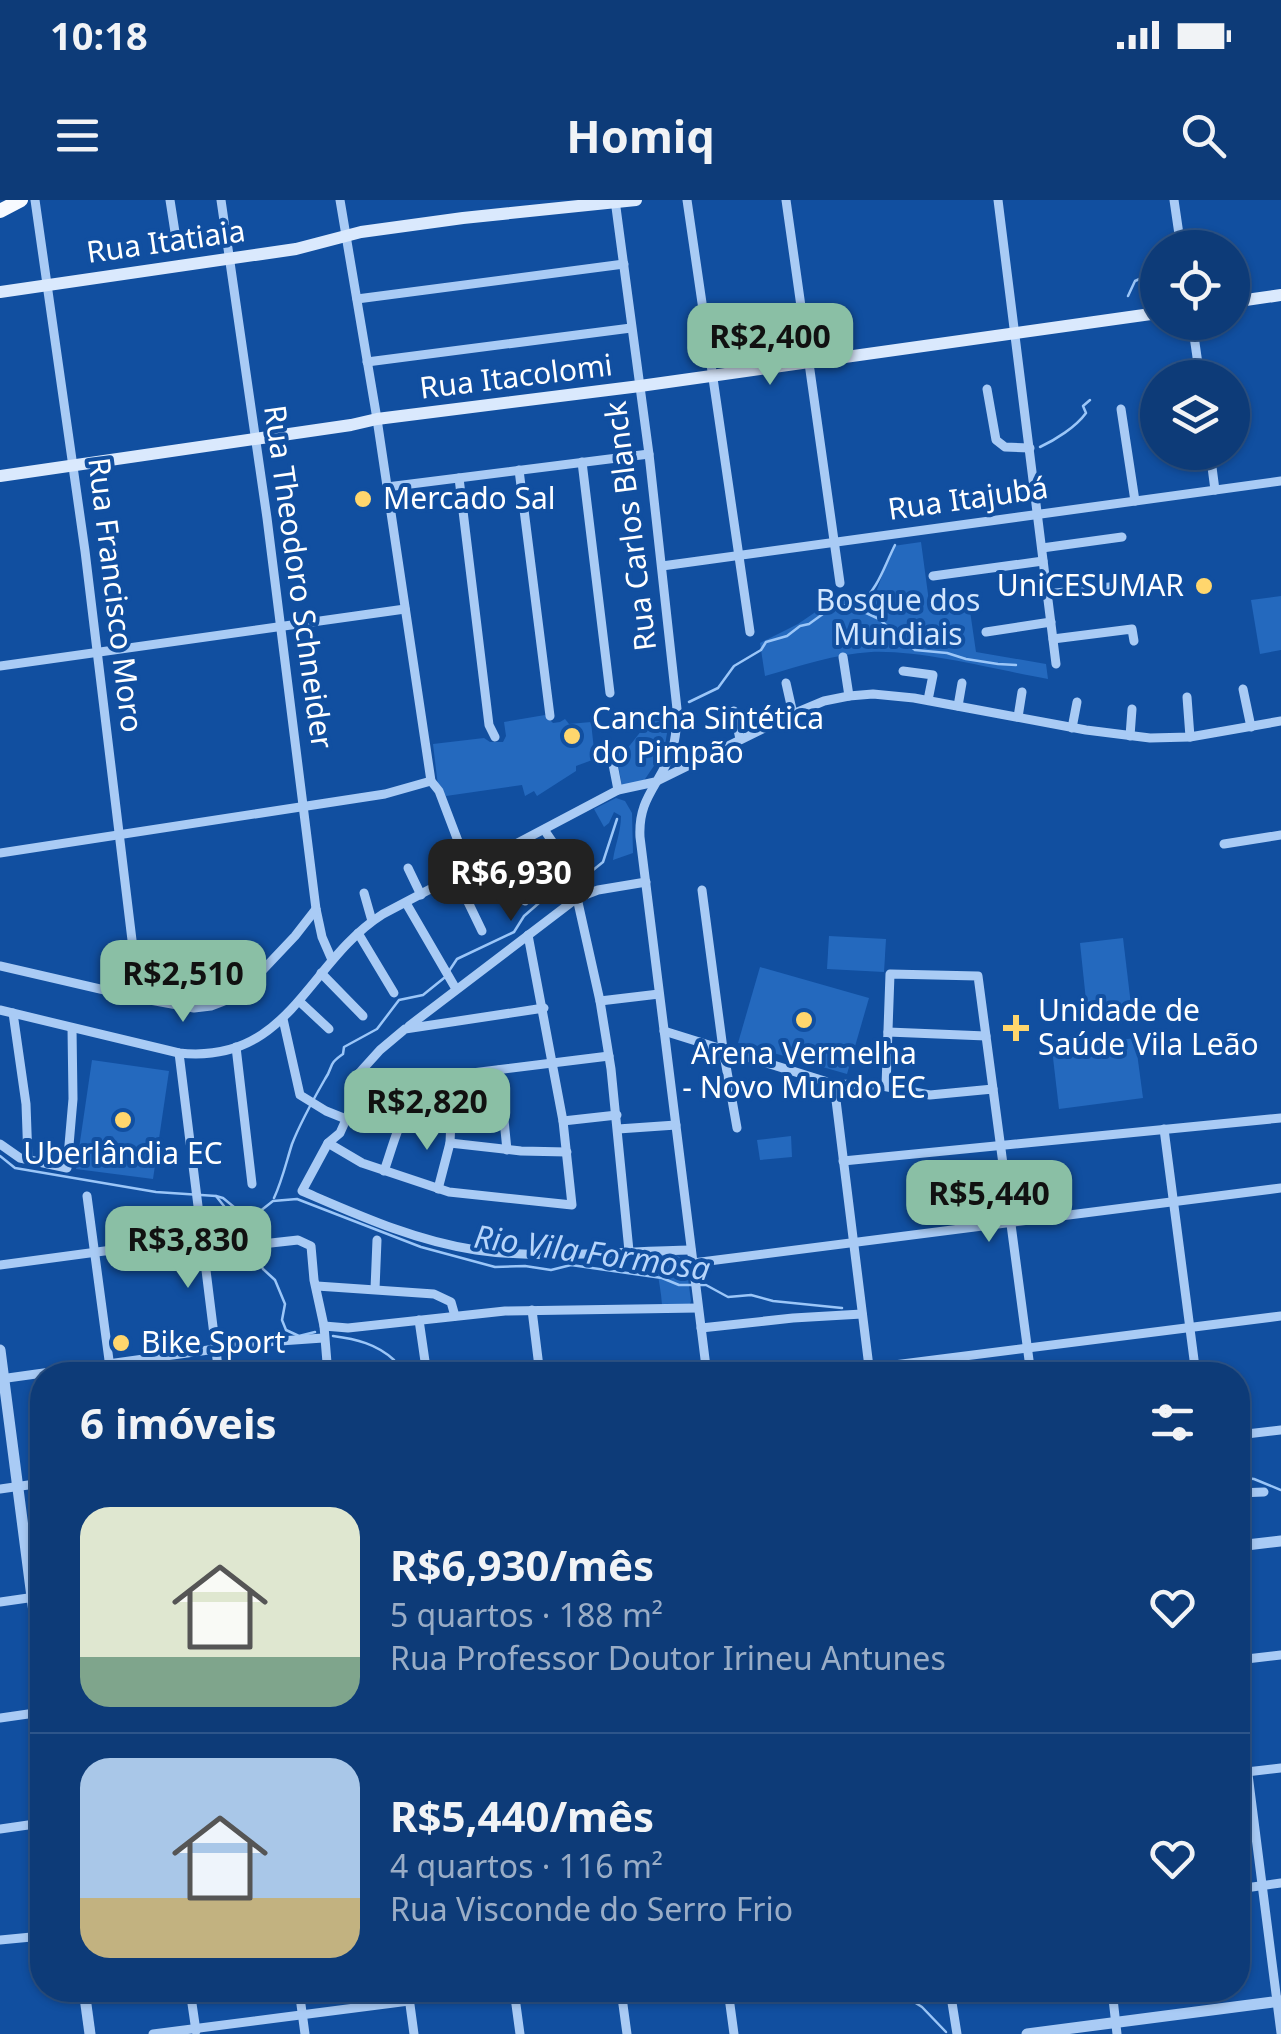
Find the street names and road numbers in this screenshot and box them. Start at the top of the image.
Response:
street label: Rua Itatiaia [84,209,248,272]
street label: Rua Itacolomi [417,343,615,408]
street label: Rua Carlos Blanck [594,399,665,653]
street label: Rua Theodoro Schneider [255,402,344,751]
street label: Rua Francisco Moro [79,455,154,735]
street label: Rua Itajubá [885,466,1050,529]

